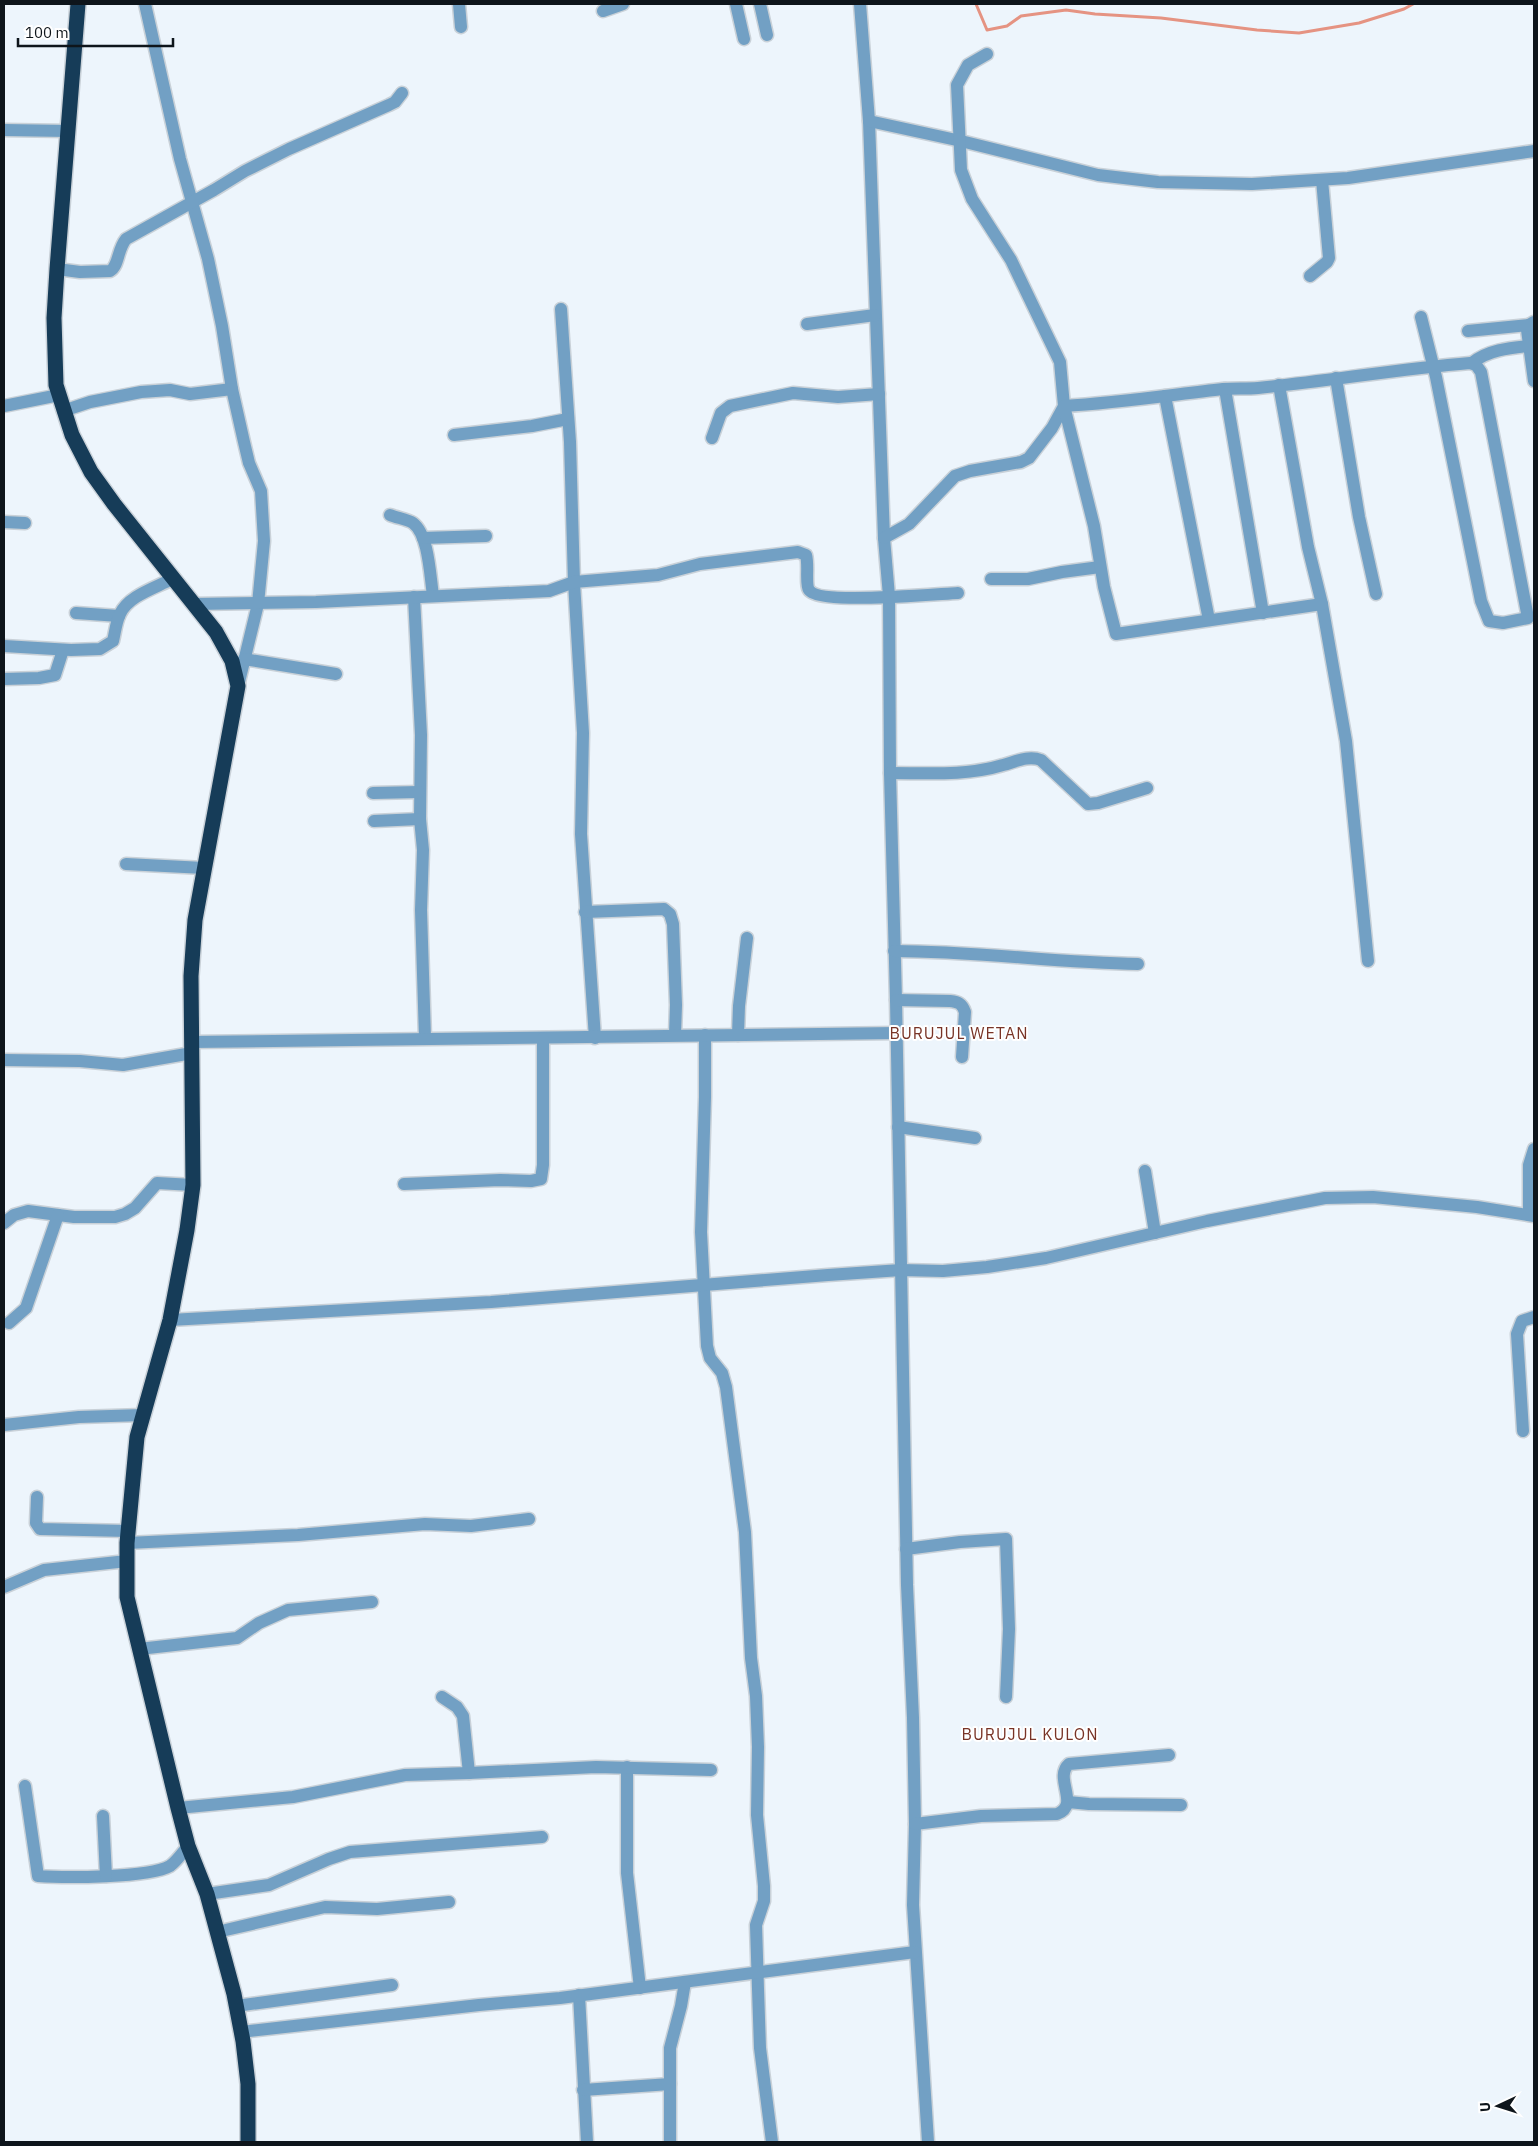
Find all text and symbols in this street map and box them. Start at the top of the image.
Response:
scale bar [18,15,172,47]
text: 100 m [25,23,69,42]
district label: BURUJUL WETAN [889,1023,1029,1043]
district label: BURUJUL KULON [962,1724,1098,1744]
north arrow [1473,2081,1523,2131]
text: U [1476,2101,1494,2112]

